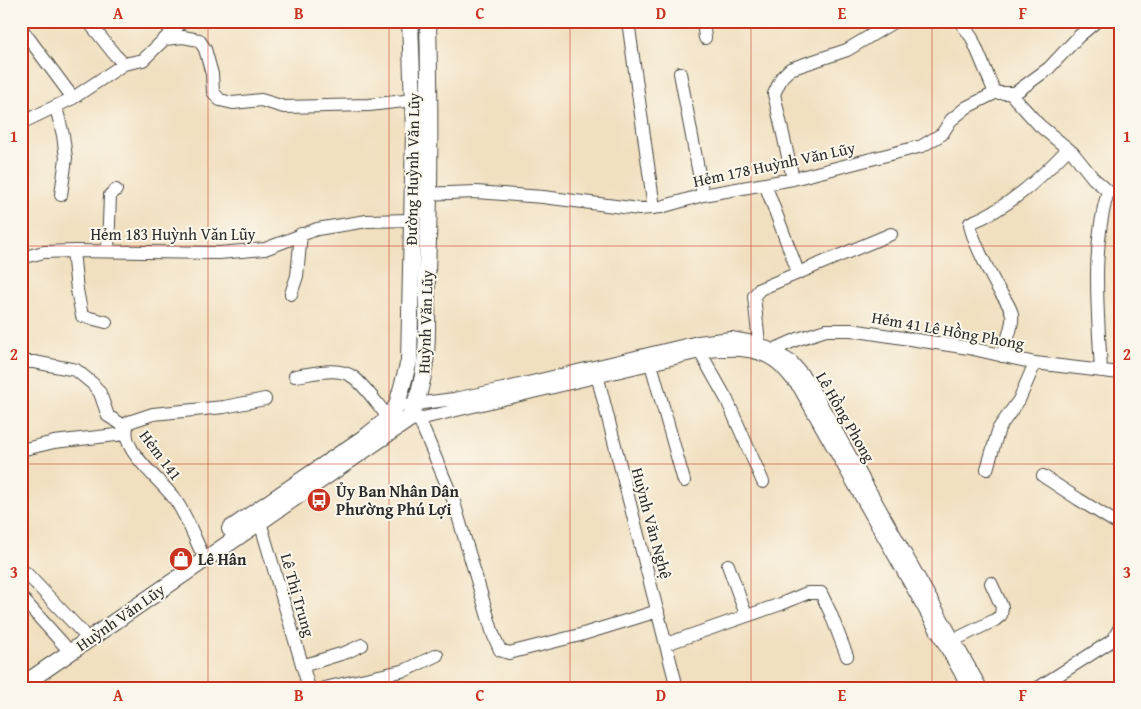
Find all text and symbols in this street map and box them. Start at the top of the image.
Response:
text: A [113,1,124,25]
text: B [294,1,304,25]
text: C [475,1,485,25]
text: D [656,1,666,25]
text: E [838,1,847,25]
text: F [1019,1,1027,25]
street label: Đường Huỳnh Văn Lũy [399,92,425,246]
text: 1 [10,124,18,148]
text: 1 [1123,124,1131,148]
street label: Hẻm 178 Huỳnh Văn Lũy [691,135,857,193]
street label: Hẻm 183 Huỳnh Văn Lũy [90,222,256,246]
street label: Huỳnh Văn Lũy [411,270,439,374]
street label: Hẻm 41 Lê Hồng Phong [870,305,1026,355]
text: 2 [10,342,18,366]
text: 2 [1123,342,1131,366]
street label: Lê Hồng Phong [810,367,882,467]
street label: Hẻm 141 [134,425,188,485]
street label: Huỳnh Văn Nghệ [626,465,678,581]
place label: Ủy Ban Nhân Dân Phường Phú Lợi [336,479,460,521]
bus stop icon: Ủy Ban Nhân Dân Phường Phú Lợi [306,487,332,513]
shop icon: Lê Hân [168,546,194,572]
place label: Lê Hân [198,547,247,571]
street label: Lê Thị Trung [275,550,321,640]
text: 3 [10,560,18,584]
text: 3 [1123,560,1131,584]
street label: Huỳnh Văn Lũy [71,577,169,657]
text: A [113,683,124,707]
text: B [294,683,304,707]
text: C [475,683,485,707]
text: D [656,683,666,707]
text: E [838,683,847,707]
text: F [1019,683,1027,707]

